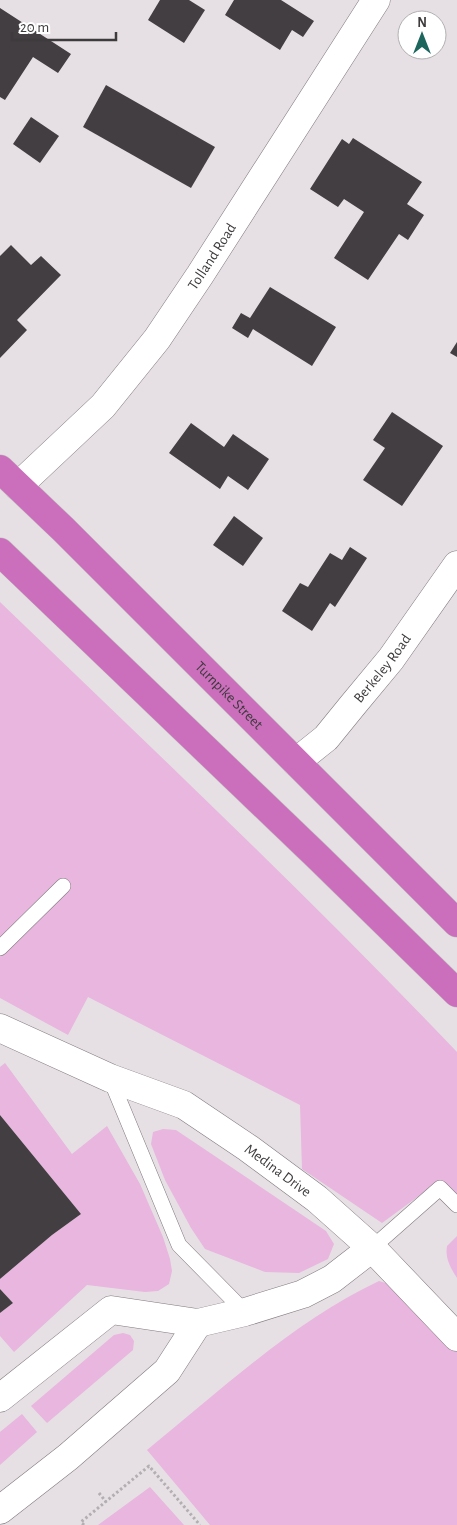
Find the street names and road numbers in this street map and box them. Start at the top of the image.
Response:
street label: Tolland Road [185,220,239,292]
street label: Berkeley Road [351,631,414,705]
street label: Turnpike Street [192,658,266,732]
street label: Medina Drive [242,1141,314,1200]

